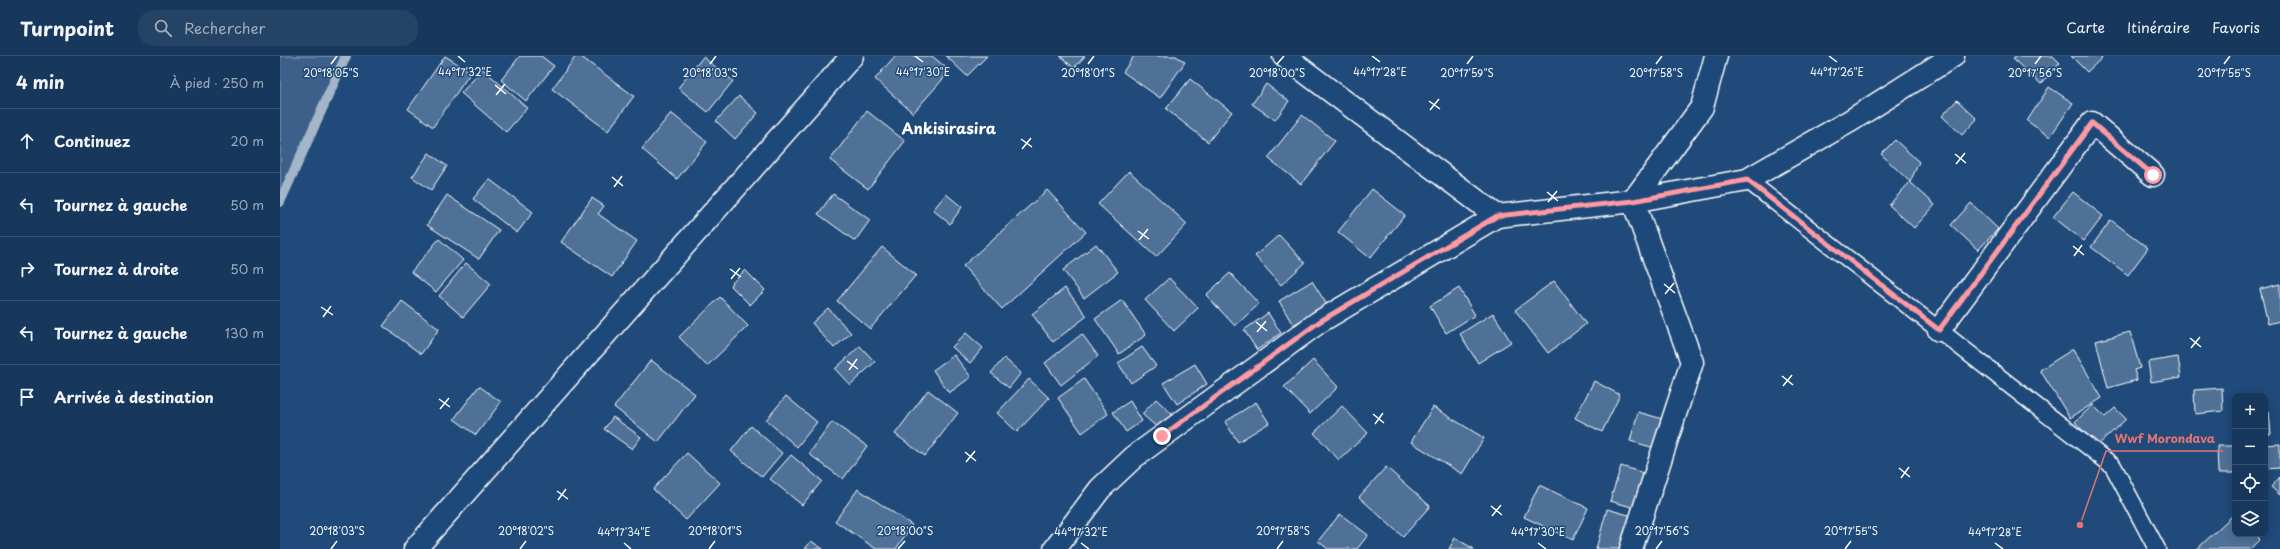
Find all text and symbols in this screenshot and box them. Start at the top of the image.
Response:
search box [138,10,418,46]
text: Turnpoint [20,14,114,42]
text: Rechercher [184,16,265,39]
icon: search [152,17,174,39]
text: Carte [2066,17,2105,38]
text: Itinéraire [2127,17,2190,38]
text: Favoris [2212,17,2260,38]
text: 44°17'32"E [438,64,492,79]
text: 44°17'30"E [896,64,950,79]
text: 44°17'28"E [1353,64,1407,79]
text: 44°17'26"E [1810,64,1864,79]
text: 20°18'05"S [303,65,359,80]
text: 20°18'03"S [682,65,738,80]
text: 20°18'01"S [1061,65,1115,80]
text: 20°18'00"S [1249,65,1305,80]
text: 20°17'59"S [1440,65,1494,80]
text: 20°17'58"S [1629,65,1683,80]
text: 20°17'56"S [2008,65,2062,80]
text: 20°17'55"S [2197,65,2251,80]
text: 4 min [16,69,64,95]
text: À pied · 250 m [170,73,264,92]
district label: Ankisirasira [902,116,997,139]
text: Continuez [54,129,130,152]
icon: ahead [16,130,38,152]
text: 20 m [230,131,264,150]
route start [2144,166,2162,184]
text: Tournez à gauche [54,193,188,216]
icon: left [16,194,38,216]
text: 50 m [230,195,264,214]
text: Tournez à droite [54,257,179,280]
icon: right [16,258,38,280]
text: 50 m [230,259,264,278]
text: Tournez à gauche [54,321,188,344]
icon: left [16,322,38,344]
text: 130 m [225,323,264,342]
text: Arrivée à destination [54,385,214,408]
icon: arrive [16,386,38,408]
map controls [2232,393,2268,537]
button: + [2232,393,2268,429]
route end [1153,427,1171,445]
callout: Wwf Morondava [2106,427,2223,451]
text: Wwf Morondava [2115,429,2216,447]
button: − [2232,429,2268,465]
button: locate [2232,465,2268,501]
button: layers [2232,501,2268,537]
text: 20°18'03"S [309,523,365,538]
text: 20°18'02"S [498,523,554,538]
text: 20°18'01"S [688,523,742,538]
text: 20°18'00"S [877,523,933,538]
text: 20°17'58"S [1256,523,1310,538]
text: 20°17'56"S [1635,523,1689,538]
text: 20°17'55"S [1824,523,1878,538]
text: 44°17'34"E [597,524,651,539]
text: 44°17'32"E [1054,524,1108,539]
text: 44°17'30"E [1511,524,1565,539]
text: 44°17'28"E [1968,524,2022,539]

